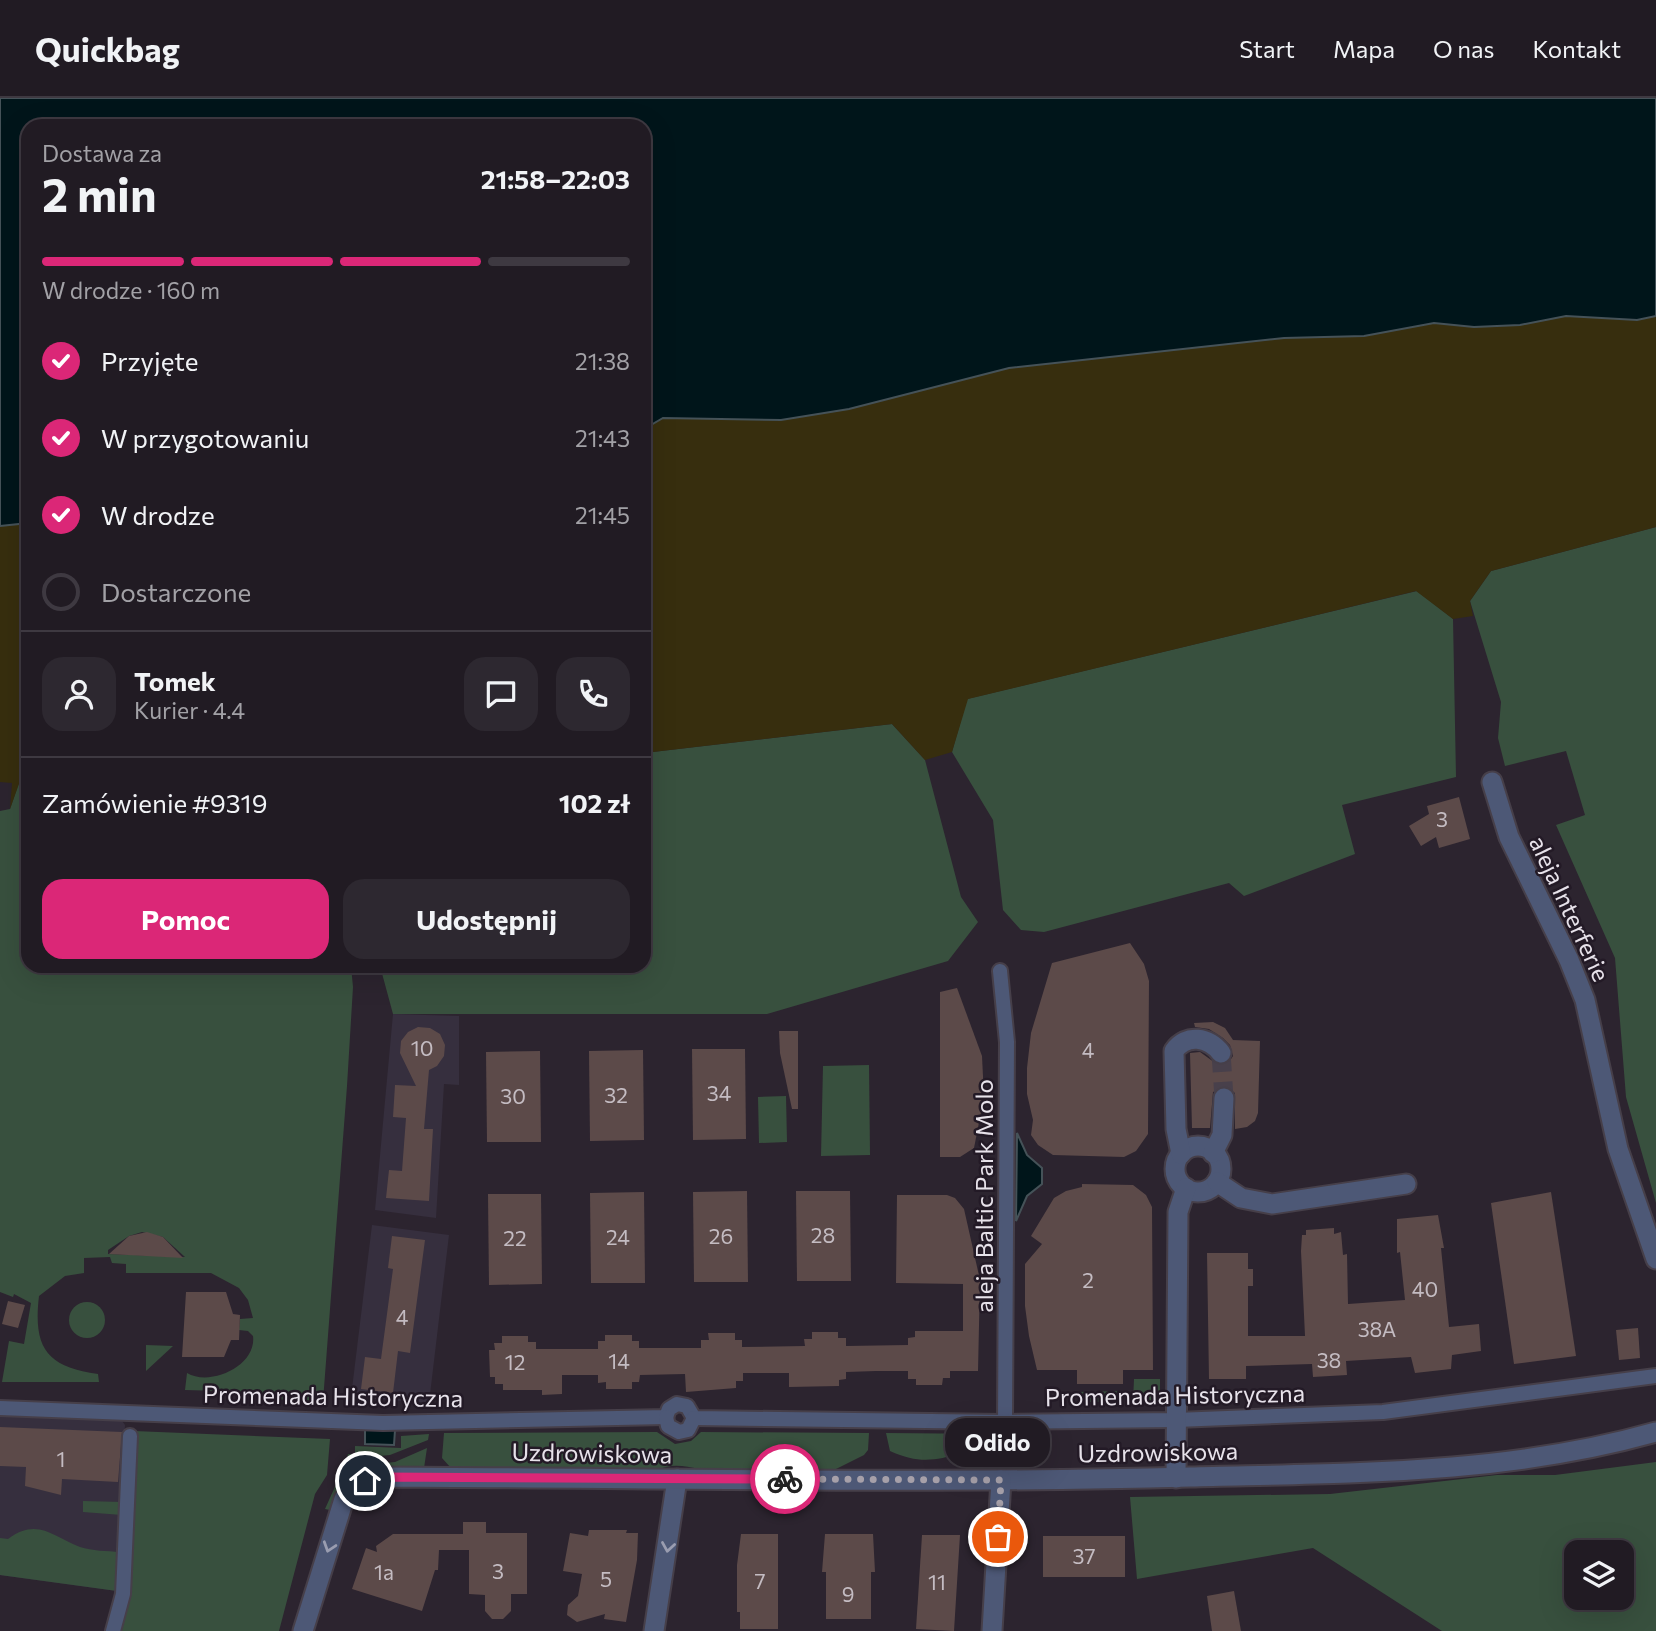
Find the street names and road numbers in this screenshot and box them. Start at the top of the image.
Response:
street label: aleja Interferie [1524,831,1617,986]
street label: aleja Baltic Park Molo [969,1079,998,1313]
street label: Promenada Historyczna [1045,1378,1305,1411]
street label: Promenada Historyczna [203,1379,463,1412]
street label: Uzdrowiskowa [1077,1436,1239,1467]
street label: Uzdrowiskowa [511,1437,673,1468]

